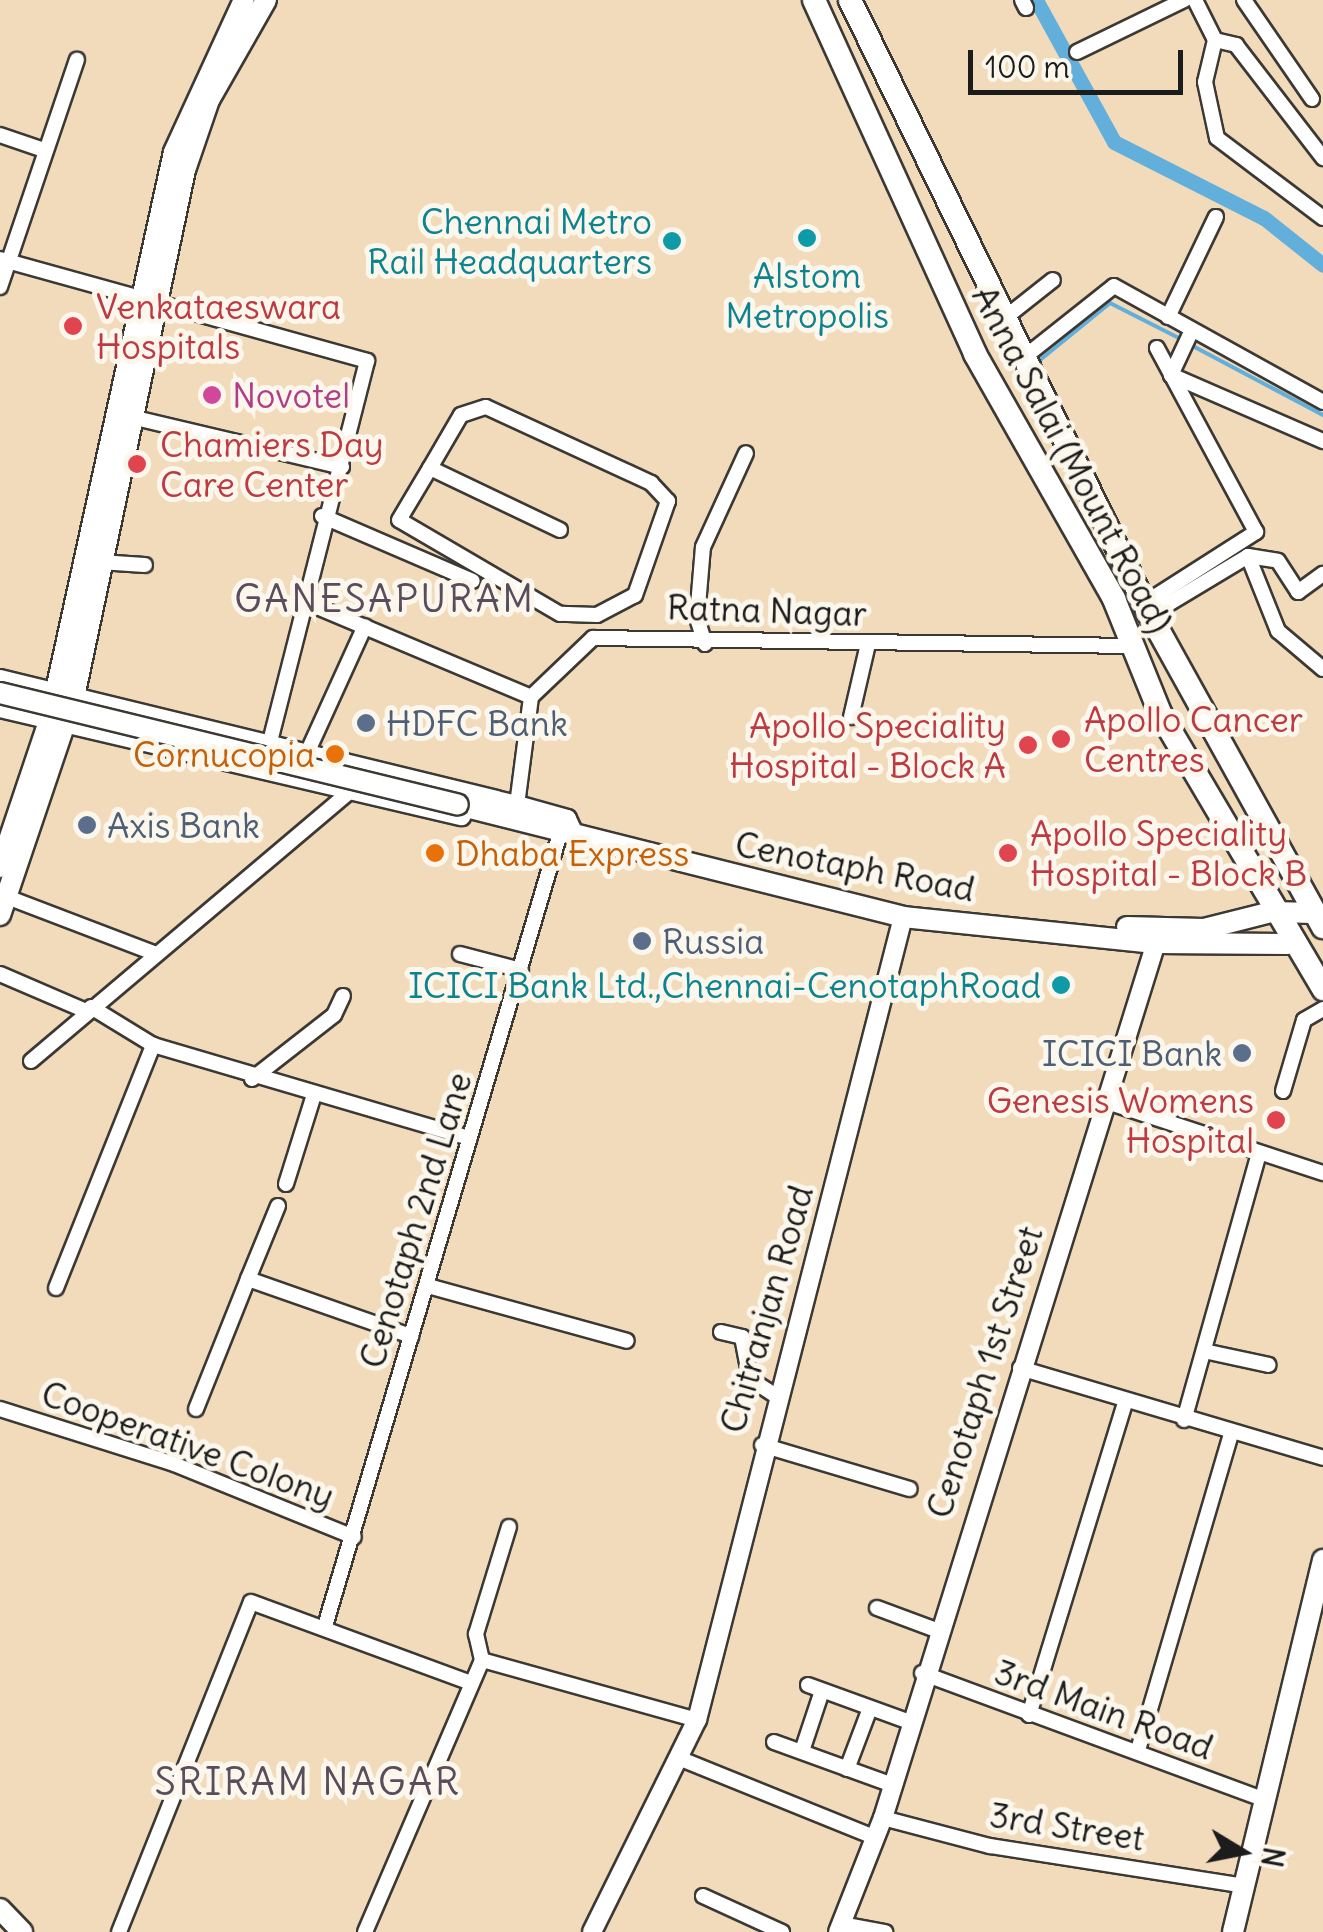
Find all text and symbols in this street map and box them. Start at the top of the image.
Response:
scale bar [973,30,1188,92]
text: 100 m [985,48,1070,86]
place label: Chennai Metro Rail Headquarters [367,200,652,282]
marker: Alstom Metropolis [796,227,818,249]
marker: Chennai Metro Rail Headquarters [661,230,683,252]
place label: Alstom Metropolis [725,254,889,336]
street label: Anna Salai (Mount Road) [964,279,1182,639]
place label: Venkataeswara Hospitals [96,285,341,367]
marker: Venkataeswara Hospitals [60,313,86,339]
place label: Novotel [232,374,350,416]
marker: Novotel [201,384,223,406]
place label: Chamiers Day Care Center [160,423,384,505]
marker: Chamiers Day Care Center [124,451,150,477]
district label: GANESAPURAM [234,576,536,622]
street label: Ratna Nagar [666,586,868,634]
place label: Apollo Cancer Centres [1084,698,1303,780]
place label: HDFC Bank [386,702,568,744]
place label: Apollo Speciality Hospital - Block A [729,704,1006,786]
marker: HDFC Bank [355,712,377,734]
marker: Apollo Cancer Centres [1048,726,1074,752]
marker: Apollo Speciality Hospital - Block A [1015,732,1041,758]
place label: Cornucopia [133,733,315,775]
marker: Cornucopia [324,743,346,765]
place label: Axis Bank [107,804,260,846]
place label: Apollo Speciality Hospital - Block B [1030,812,1307,894]
marker: Axis Bank [76,814,98,836]
street label: Cenotaph Road [732,822,978,910]
place label: Dhaba Express [455,832,689,874]
marker: Apollo Speciality Hospital - Block B [995,840,1021,866]
marker: Dhaba Express [424,842,446,864]
place label: Russia [662,920,764,962]
marker: Russia [631,930,653,952]
place label: ICICI Bank Ltd.,Chennai-CenotaphRoad [408,964,1041,1006]
marker: ICICI Bank Ltd.,Chennai-CenotaphRoad [1050,974,1072,996]
place label: ICICI Bank [1042,1032,1222,1074]
marker: ICICI Bank [1231,1042,1253,1064]
street label: Cenotaph 2nd Lane [350,1067,480,1373]
place label: Genesis Womens Hospital [987,1079,1254,1161]
marker: Genesis Womens Hospital [1263,1107,1289,1133]
street label: Chitranjan Road [711,1180,821,1438]
street label: Cenotaph 1st Street [917,1221,1051,1523]
street label: Cooperative Colony [36,1372,340,1516]
street label: 3rd Main Road [989,1650,1219,1768]
district label: SRIRAM NAGAR [155,1759,461,1805]
street label: 3rd Street [987,1793,1147,1859]
north arrow [1193,1802,1293,1902]
text: N [1253,1845,1292,1870]

